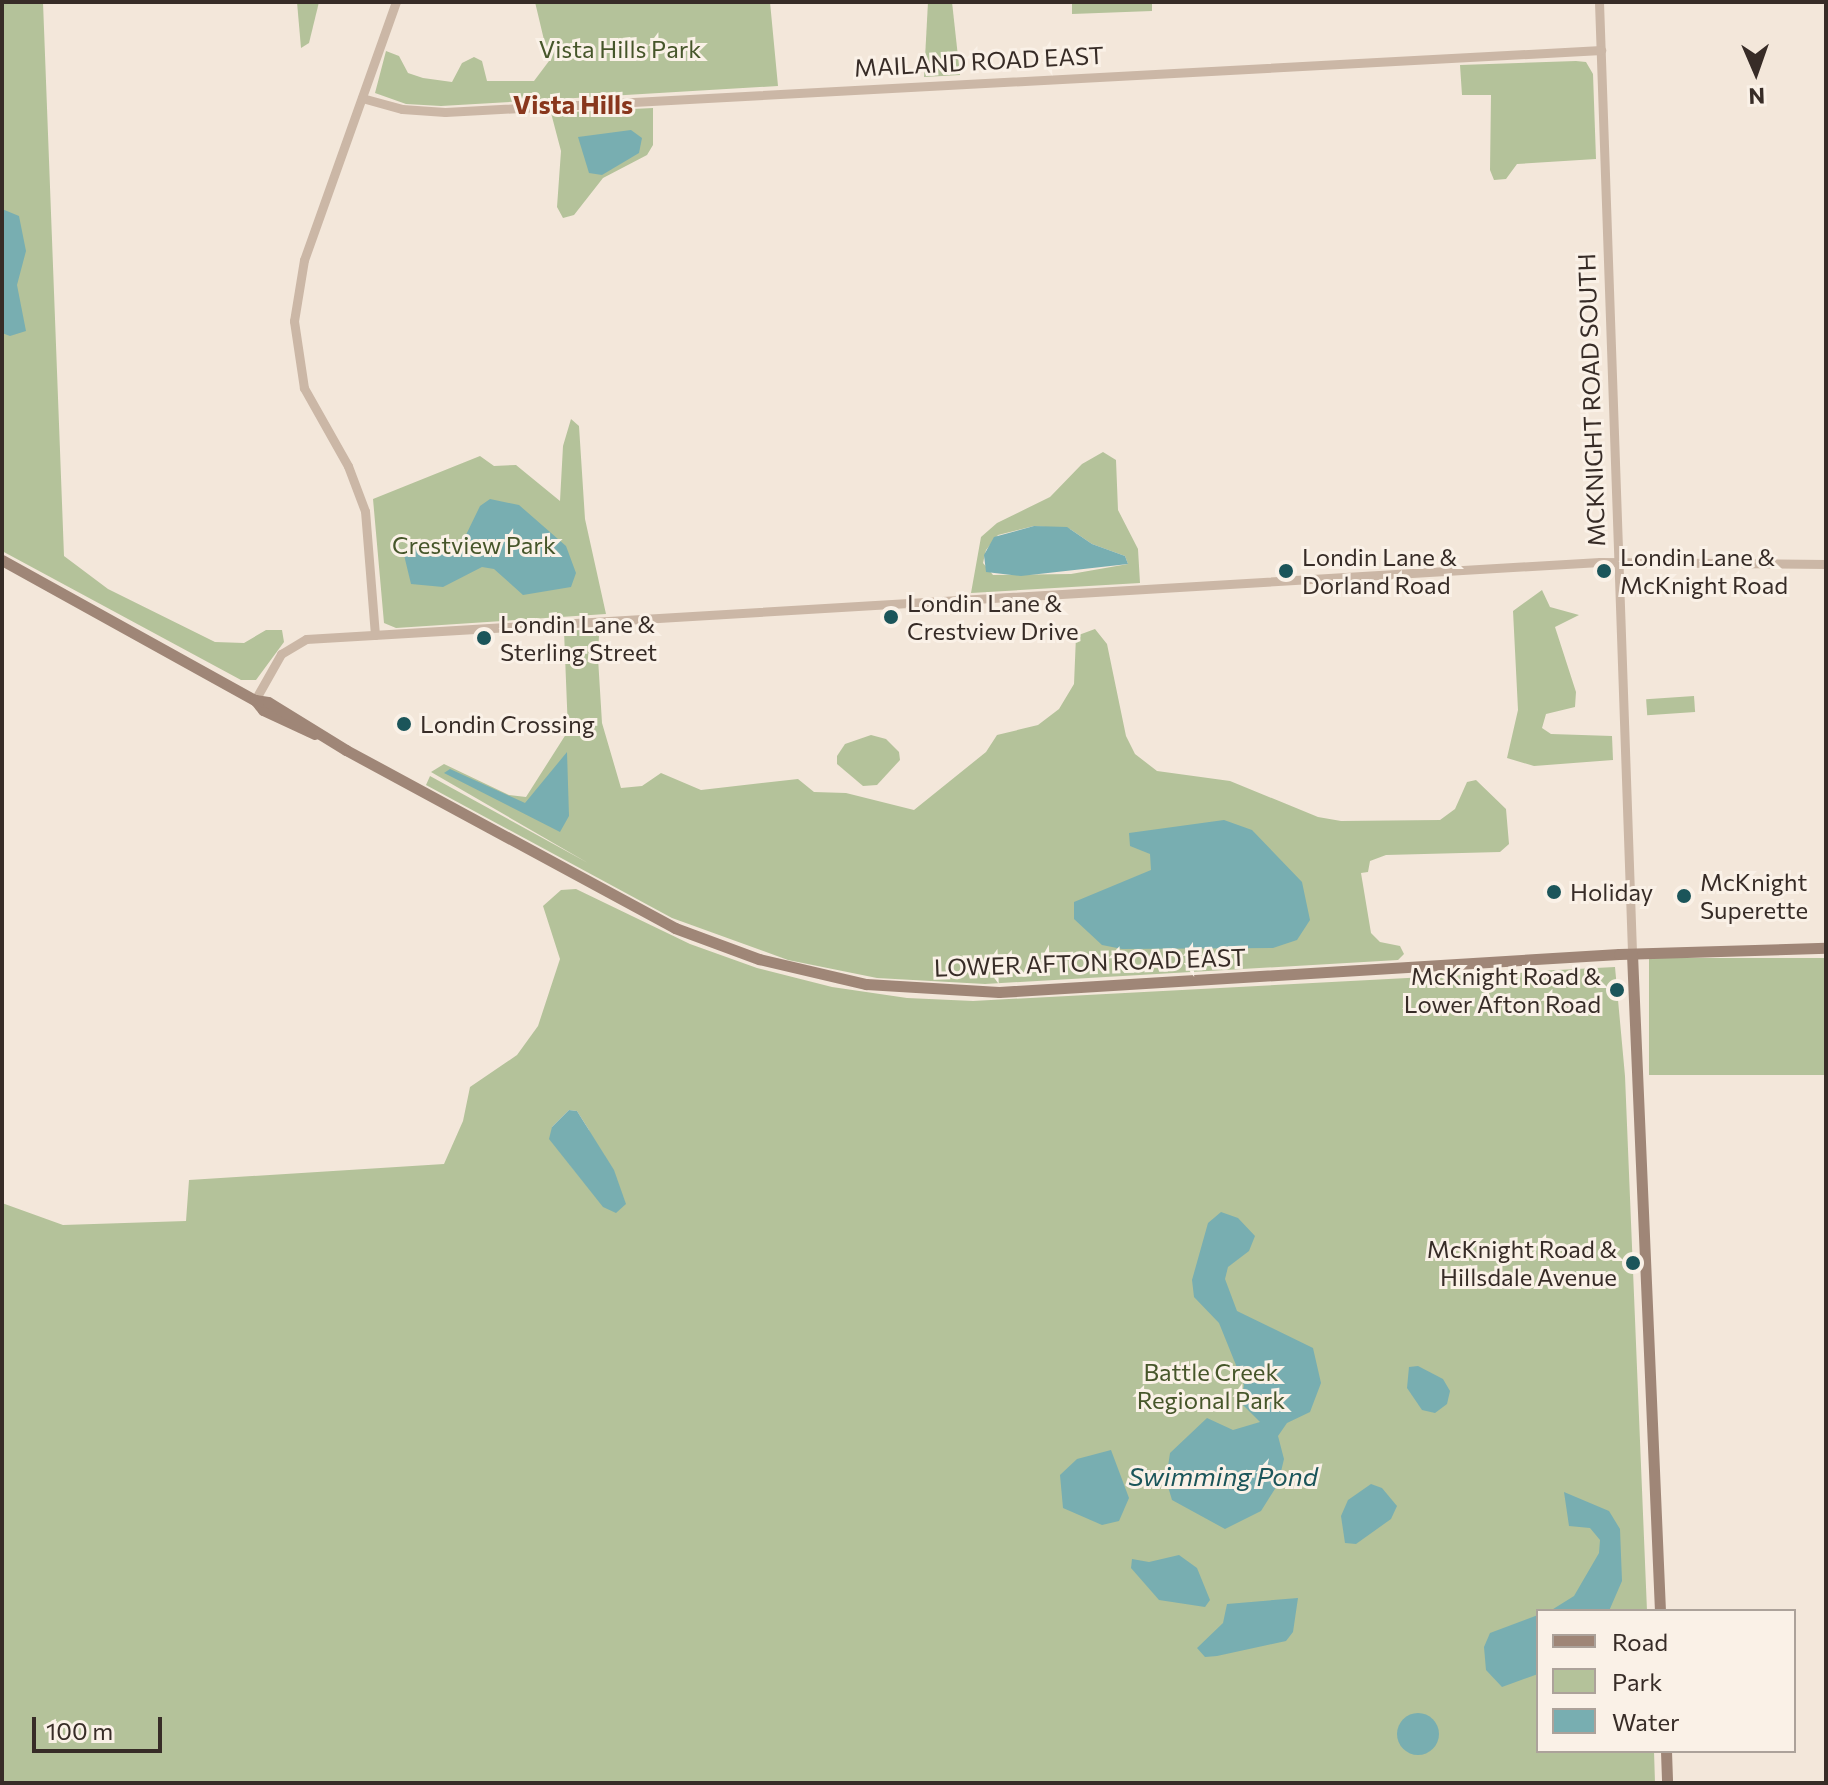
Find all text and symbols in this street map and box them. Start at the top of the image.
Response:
north arrow [1716,32,1796,112]
park label: Vista Hills Park [539,35,701,63]
street label: MAILAND ROAD EAST [853,40,1105,82]
text: N [1748,83,1766,110]
district label: Vista Hills [513,88,633,120]
street label: MCKNIGHT ROAD SOUTH [1571,253,1611,547]
park label: Crestview Park [392,531,556,559]
place label: Londin Lane & Dorland Road [1302,543,1457,599]
place label: Londin Lane & McKnight Road [1620,543,1788,599]
marker: Londin Lane & Dorland Road [1277,562,1295,580]
marker: Londin Lane & McKnight Road [1595,562,1613,580]
place label: Londin Lane & Crestview Drive [907,589,1079,645]
marker: Londin Lane & Crestview Drive [882,608,900,626]
place label: Londin Lane & Sterling Street [500,610,657,666]
marker: Londin Lane & Sterling Street [475,629,493,647]
place label: Londin Crossing [420,710,595,738]
marker: Londin Crossing [395,715,413,733]
place label: McKnight Superette [1700,868,1808,924]
place label: Holiday [1570,878,1653,906]
marker: Holiday [1545,883,1563,901]
marker: McKnight Superette [1675,887,1693,905]
street label: LOWER AFTON ROAD EAST [933,942,1247,982]
place label: McKnight Road & Lower Afton Road [1404,962,1601,1018]
marker: McKnight Road & Lower Afton Road [1608,981,1626,999]
place label: McKnight Road & Hillsdale Avenue [1427,1235,1617,1291]
marker: McKnight Road & Hillsdale Avenue [1624,1254,1642,1272]
park label: Battle Creek Regional Park [1137,1358,1285,1414]
water label: Swimming Pond [1128,1460,1318,1492]
legend [1536,1609,1796,1753]
text: Road [1612,1627,1668,1656]
text: Park [1612,1667,1662,1696]
scale bar [36,1701,166,1751]
text: Water [1612,1707,1680,1736]
text: 100 m [46,1716,113,1745]

